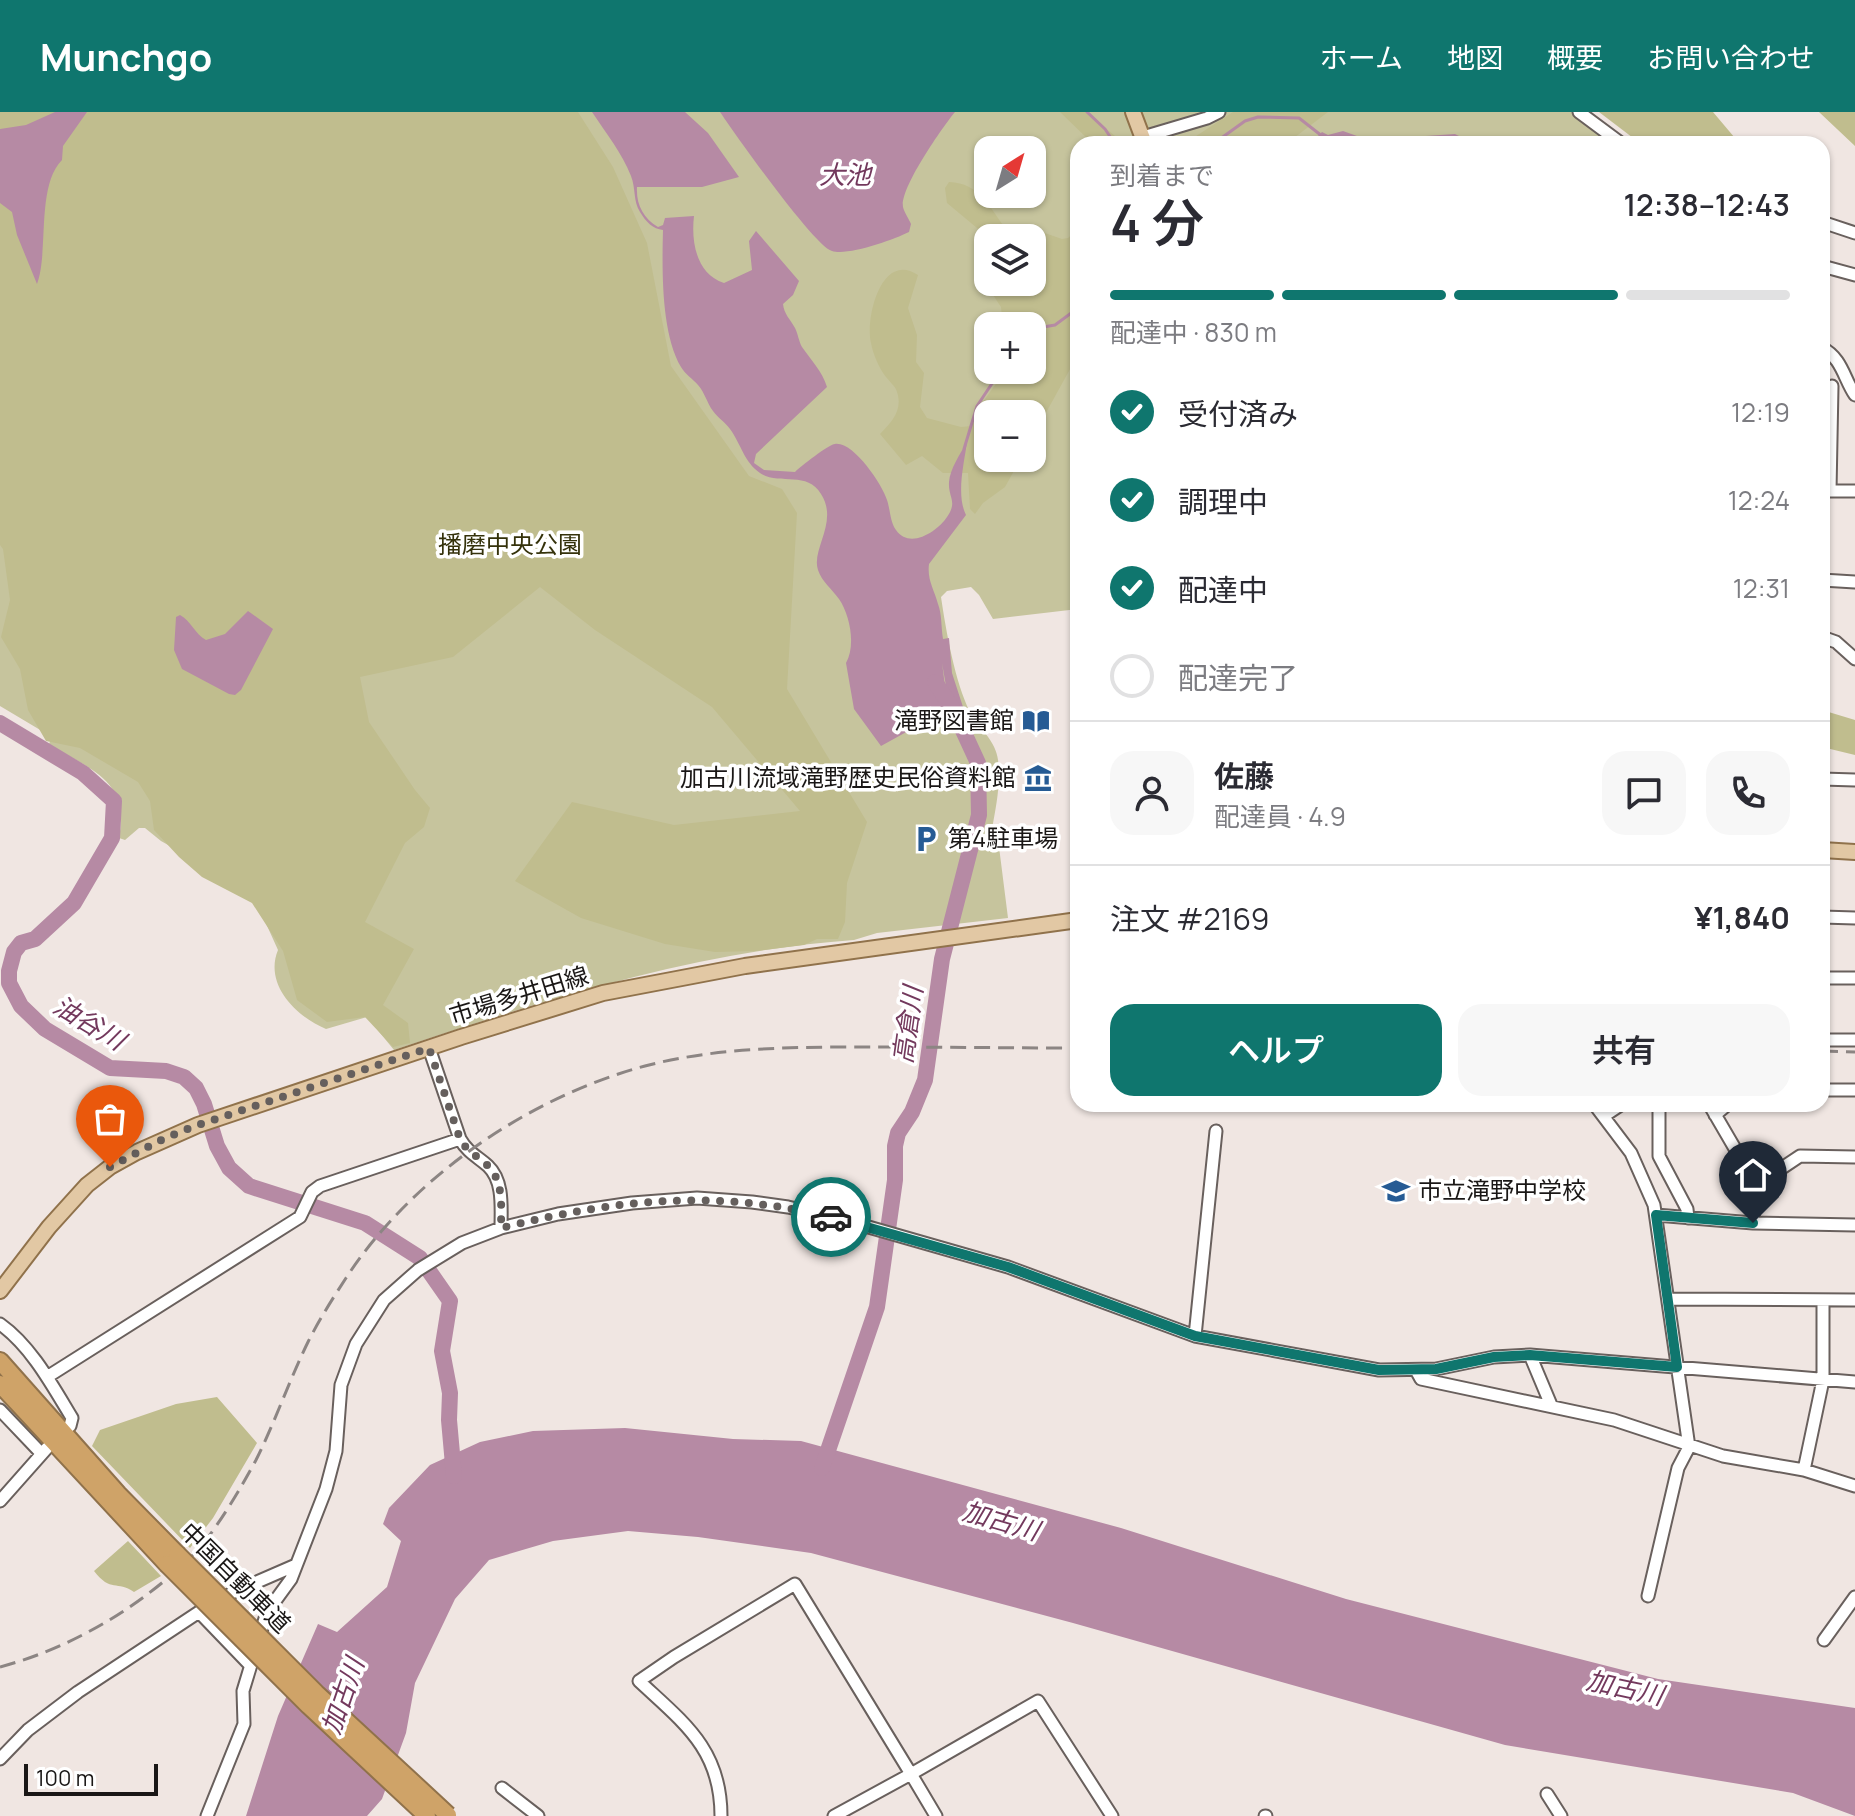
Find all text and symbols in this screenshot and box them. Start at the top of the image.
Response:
text: Munchgo [40,30,212,82]
text: ホーム [1320,38,1403,76]
text: 地図 [1447,38,1503,76]
text: 概要 [1547,38,1603,76]
text: お問い合わせ [1647,38,1815,76]
north arrow [974,136,1046,208]
map controls [974,136,1046,472]
water label: 大池 [819,156,874,192]
text: 到着まで [1110,157,1214,193]
text: 12:38–12:43 [1623,184,1790,225]
text: 4 分 [1110,187,1204,258]
button: layers [974,224,1046,296]
button: + [974,312,1046,384]
text: 配達中 · 830 m [1110,314,1277,350]
icon: check [1110,390,1154,434]
text: 受付済み [1178,393,1298,434]
text: 12:19 [1731,394,1790,430]
button: − [974,400,1046,472]
icon: check [1110,478,1154,522]
text: 調理中 [1178,481,1268,522]
text: 12:24 [1728,482,1790,518]
park label: 播磨中央公園 [438,527,582,560]
icon: check [1110,566,1154,610]
text: 配達中 [1178,569,1268,610]
text: 12:31 [1733,570,1790,606]
text: 配達完了 [1178,657,1298,698]
place label: 滝野図書館 [894,703,1014,736]
library icon: 滝野図書館 [1021,706,1051,736]
button: person [1110,751,1194,835]
button: chat [1602,751,1686,835]
button: phone [1706,751,1790,835]
text: 佐藤 [1214,755,1274,796]
place label: 加古川流域滝野歴史民俗資料館 [680,760,1016,793]
museum icon: 加古川流域滝野歴史民俗資料館 [1023,763,1053,793]
text: 配達員 · 4.9 [1214,798,1346,834]
place label: 第4駐車場 [948,821,1058,854]
parking icon: 第4駐車場 [911,824,941,854]
text: ¥1,840 [1694,897,1790,938]
text: 注文 #2169 [1110,898,1269,939]
street label: 市場多井田線 [445,958,592,1031]
water label: 高倉川 [884,981,931,1066]
water label: 油谷川 [47,987,135,1059]
button: ヘルプ [1110,1004,1442,1096]
button: 共有 [1458,1004,1790,1096]
pin [76,1085,144,1167]
icon: bag [88,1097,132,1141]
pin [1719,1141,1787,1223]
icon: home [1731,1153,1775,1197]
place label: 市立滝野中学校 [1418,1173,1586,1206]
school or university icon: 市立滝野中学校 [1381,1176,1411,1206]
courier [791,1177,871,1257]
icon: car [809,1195,853,1239]
water label: 加古川 [959,1492,1047,1549]
street label: 中国自動車道 [173,1514,299,1640]
water label: 加古川 [312,1650,373,1738]
water label: 加古川 [1583,1661,1670,1713]
scale bar [24,1760,158,1796]
text: 100 m [36,1763,94,1793]

